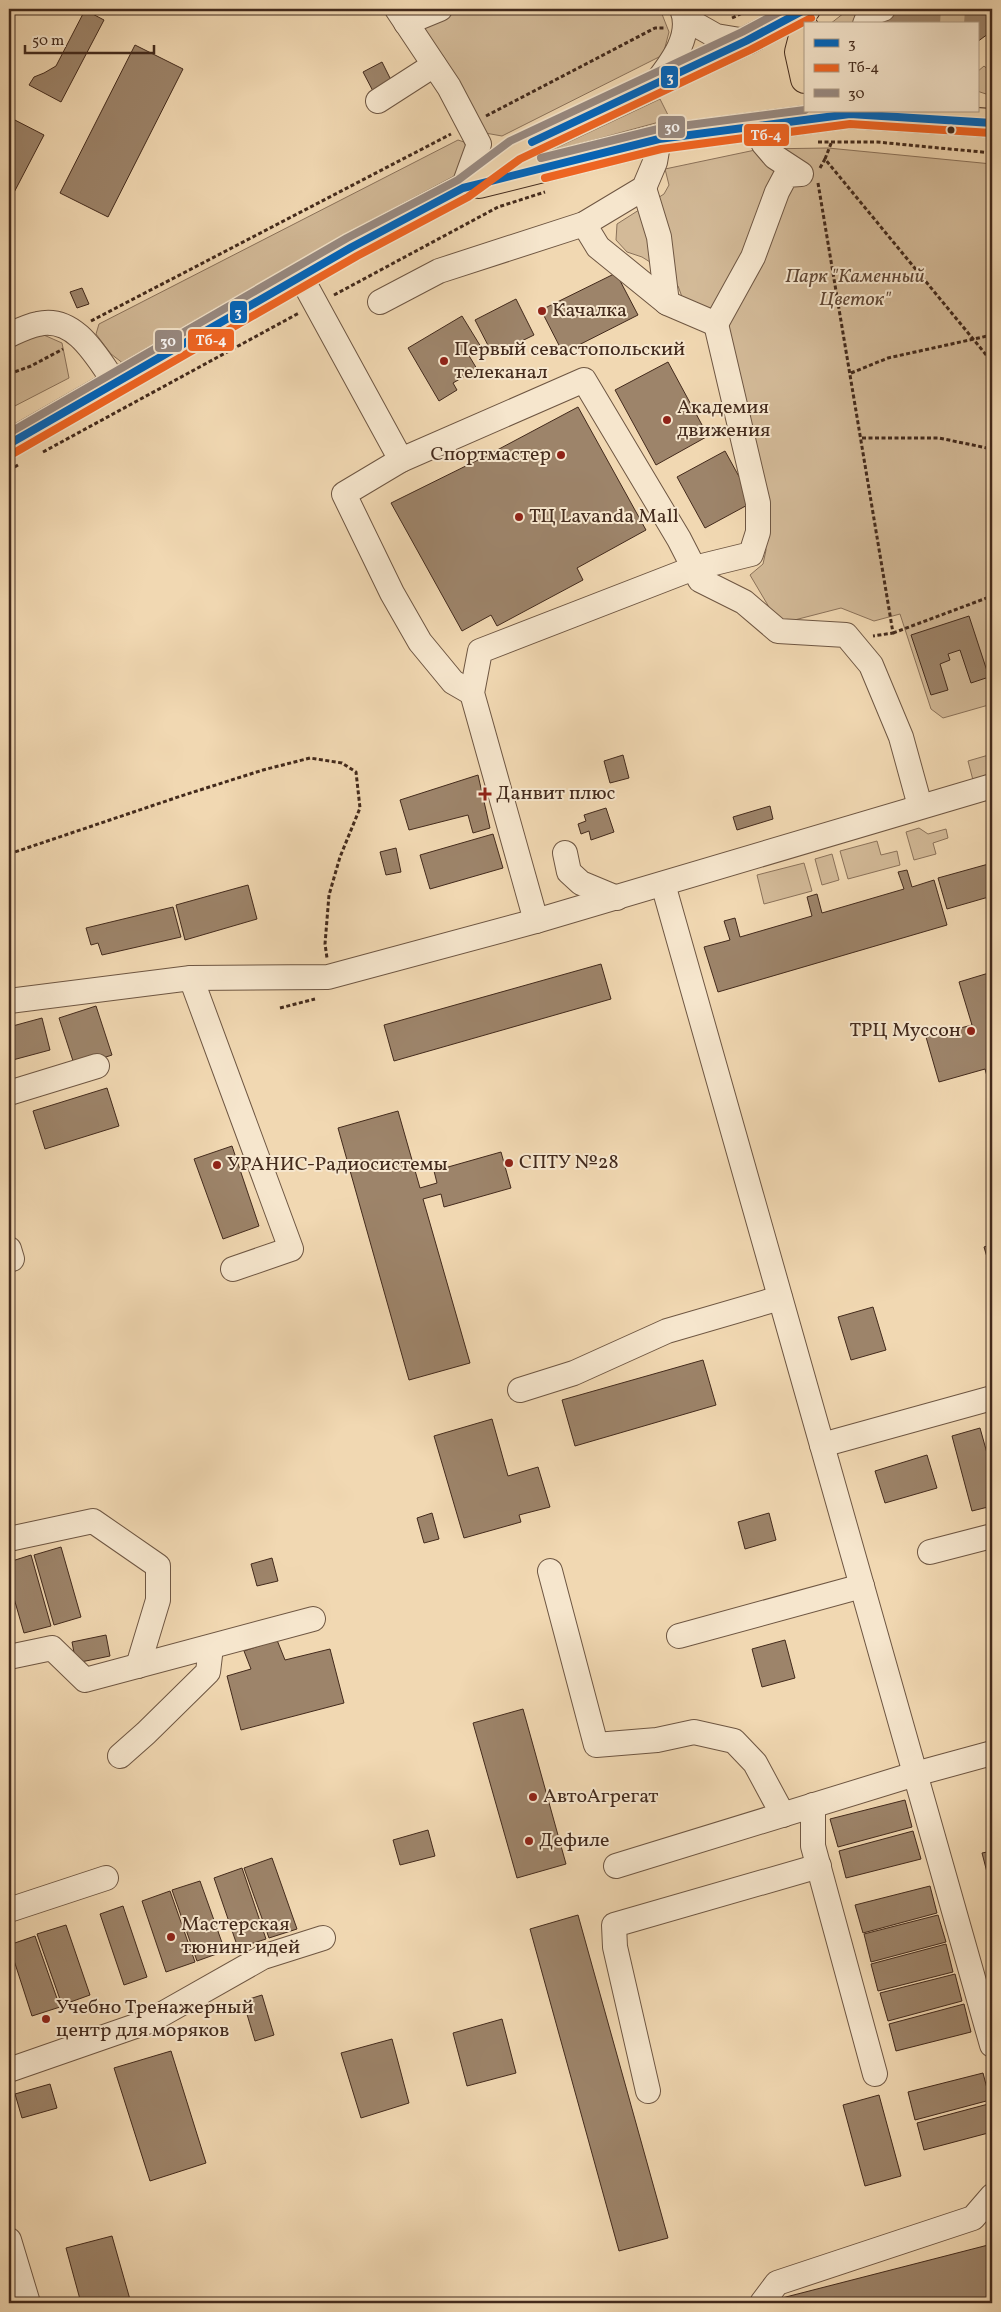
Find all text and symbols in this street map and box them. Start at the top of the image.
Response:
scale bar [25,22,154,54]
legend [804,22,978,112]
text: 50 m [32,31,64,52]
text: 3 [848,34,856,55]
text: Тб-4 [848,58,879,79]
line badge: 3 [660,65,679,89]
text: 3 [666,69,674,88]
text: 30 [848,84,864,105]
line badge: 30 [657,115,686,139]
text: 30 [664,119,680,138]
line badge: Тб-4 [743,123,790,147]
unlabelled marker [946,125,956,135]
text: Тб-4 [751,127,782,146]
park label: Парк "Каменный Цветок" [785,263,925,314]
place label: Качалка [552,297,627,325]
line badge: 3 [229,300,248,324]
text: 3 [234,304,242,323]
marker: Качалка [536,305,548,317]
line badge: Тб-4 [187,328,235,352]
line badge: 30 [154,329,183,353]
text: Тб-4 [196,332,227,351]
text: 30 [160,333,176,352]
place label: Первый севастопольский телеканал [454,336,685,387]
marker: Первый севастопольский телеканал [438,355,450,367]
place label: Академия движения [677,394,771,445]
marker: Академия движения [661,414,673,426]
place label: Спортмастер [431,441,551,469]
marker: Спортмастер [555,449,567,461]
place label: ТЦ Lavanda Mall [529,503,679,531]
marker: ТЦ Lavanda Mall [513,511,525,523]
place label: Данвит плюс [496,780,616,808]
marker: Данвит плюс [478,787,492,801]
place label: ТРЦ Муссон [849,1017,961,1045]
marker: ТРЦ Муссон [965,1025,977,1037]
place label: СПТУ №28 [519,1149,619,1177]
place label: УРАНИС-Радиосистемы [227,1151,448,1179]
marker: СПТУ №28 [503,1157,515,1169]
marker: УРАНИС-Радиосистемы [211,1159,223,1171]
place label: АвтоАгрегат [543,1783,658,1811]
marker: АвтоАгрегат [527,1791,539,1803]
place label: Дефиле [539,1827,610,1855]
marker: Дефиле [523,1835,535,1847]
place label: Мастерская тюнинг идей [181,1911,300,1962]
marker: Мастерская тюнинг идей [165,1931,177,1943]
place label: Учебно Тренажерный центр для моряков [56,1994,254,2045]
marker: Учебно Тренажерный центр для моряков [40,2013,52,2025]

